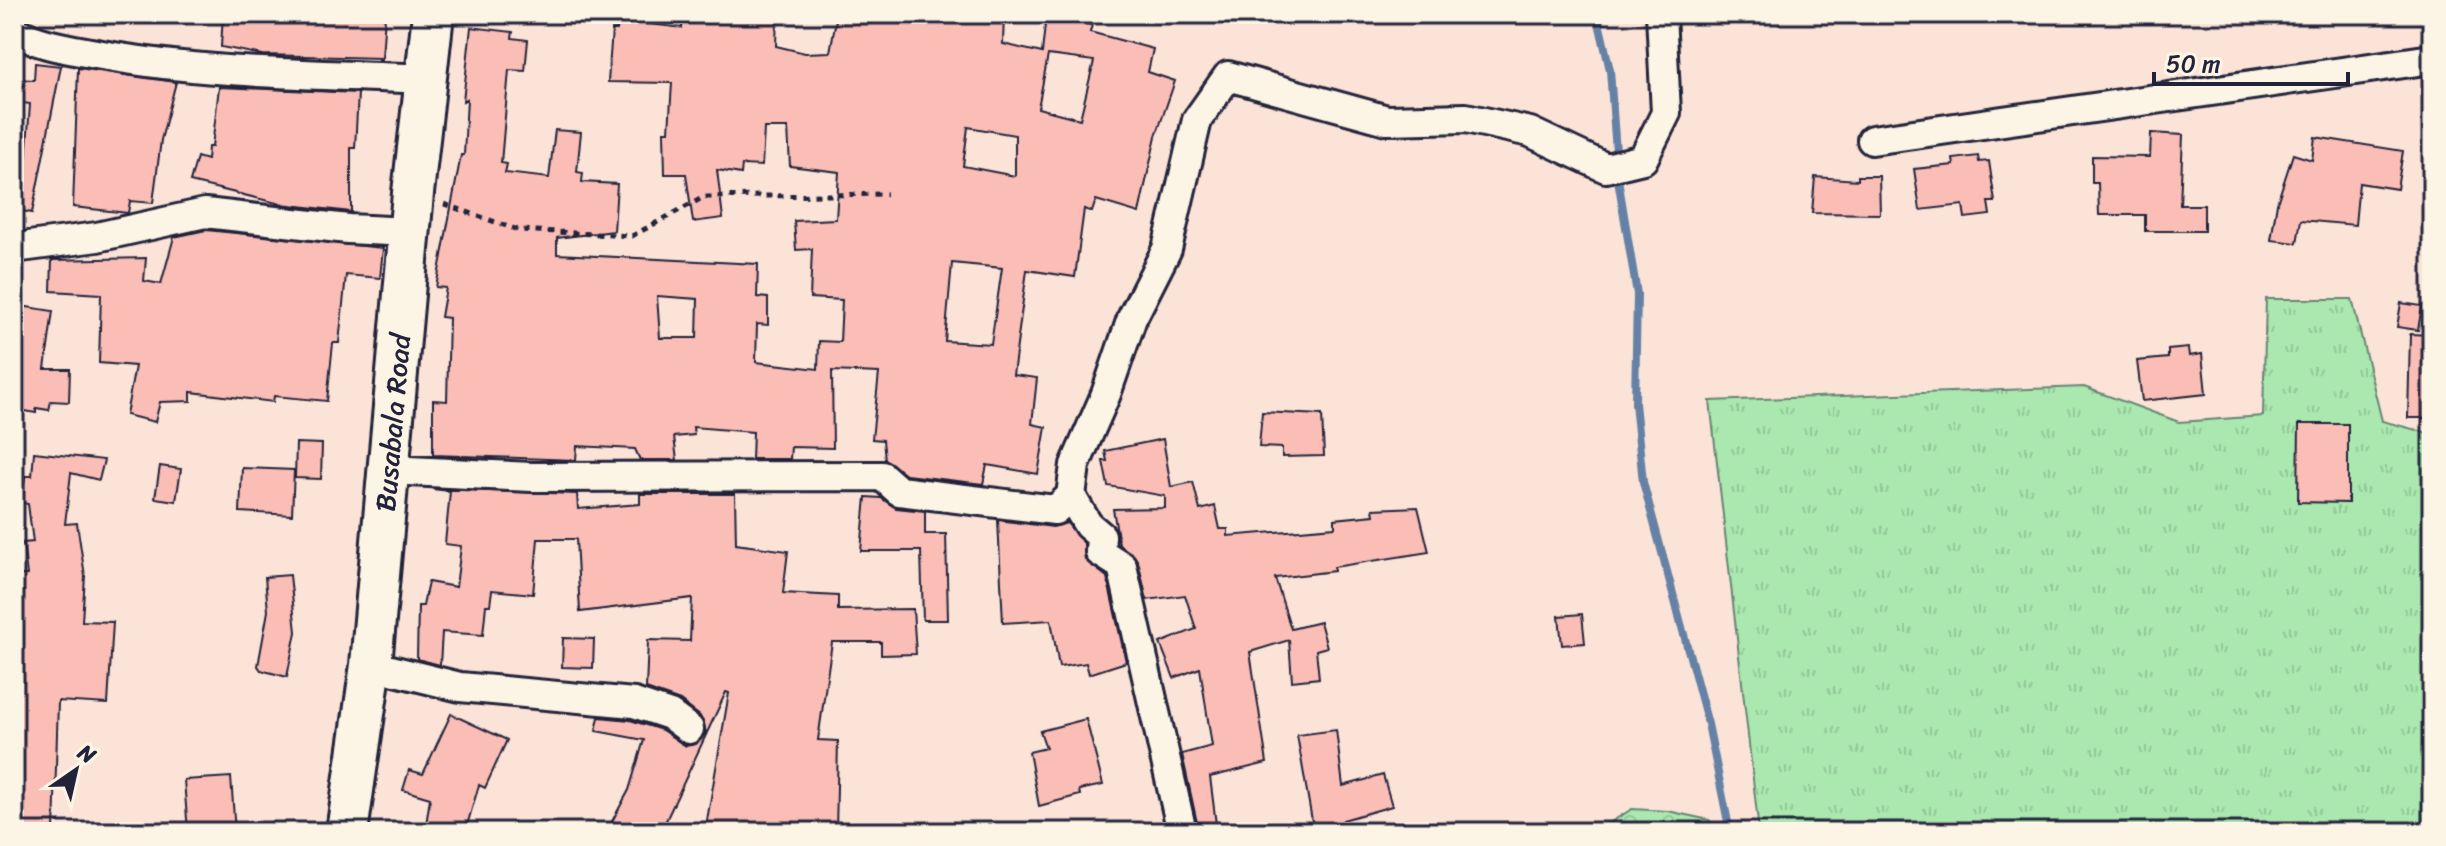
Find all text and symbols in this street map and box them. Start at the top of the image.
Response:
scale bar [2154,36,2348,86]
text: 50 m [2166,43,2221,85]
street label: Busabala Road [361,330,426,514]
north arrow [36,730,116,810]
text: N [69,733,105,775]

